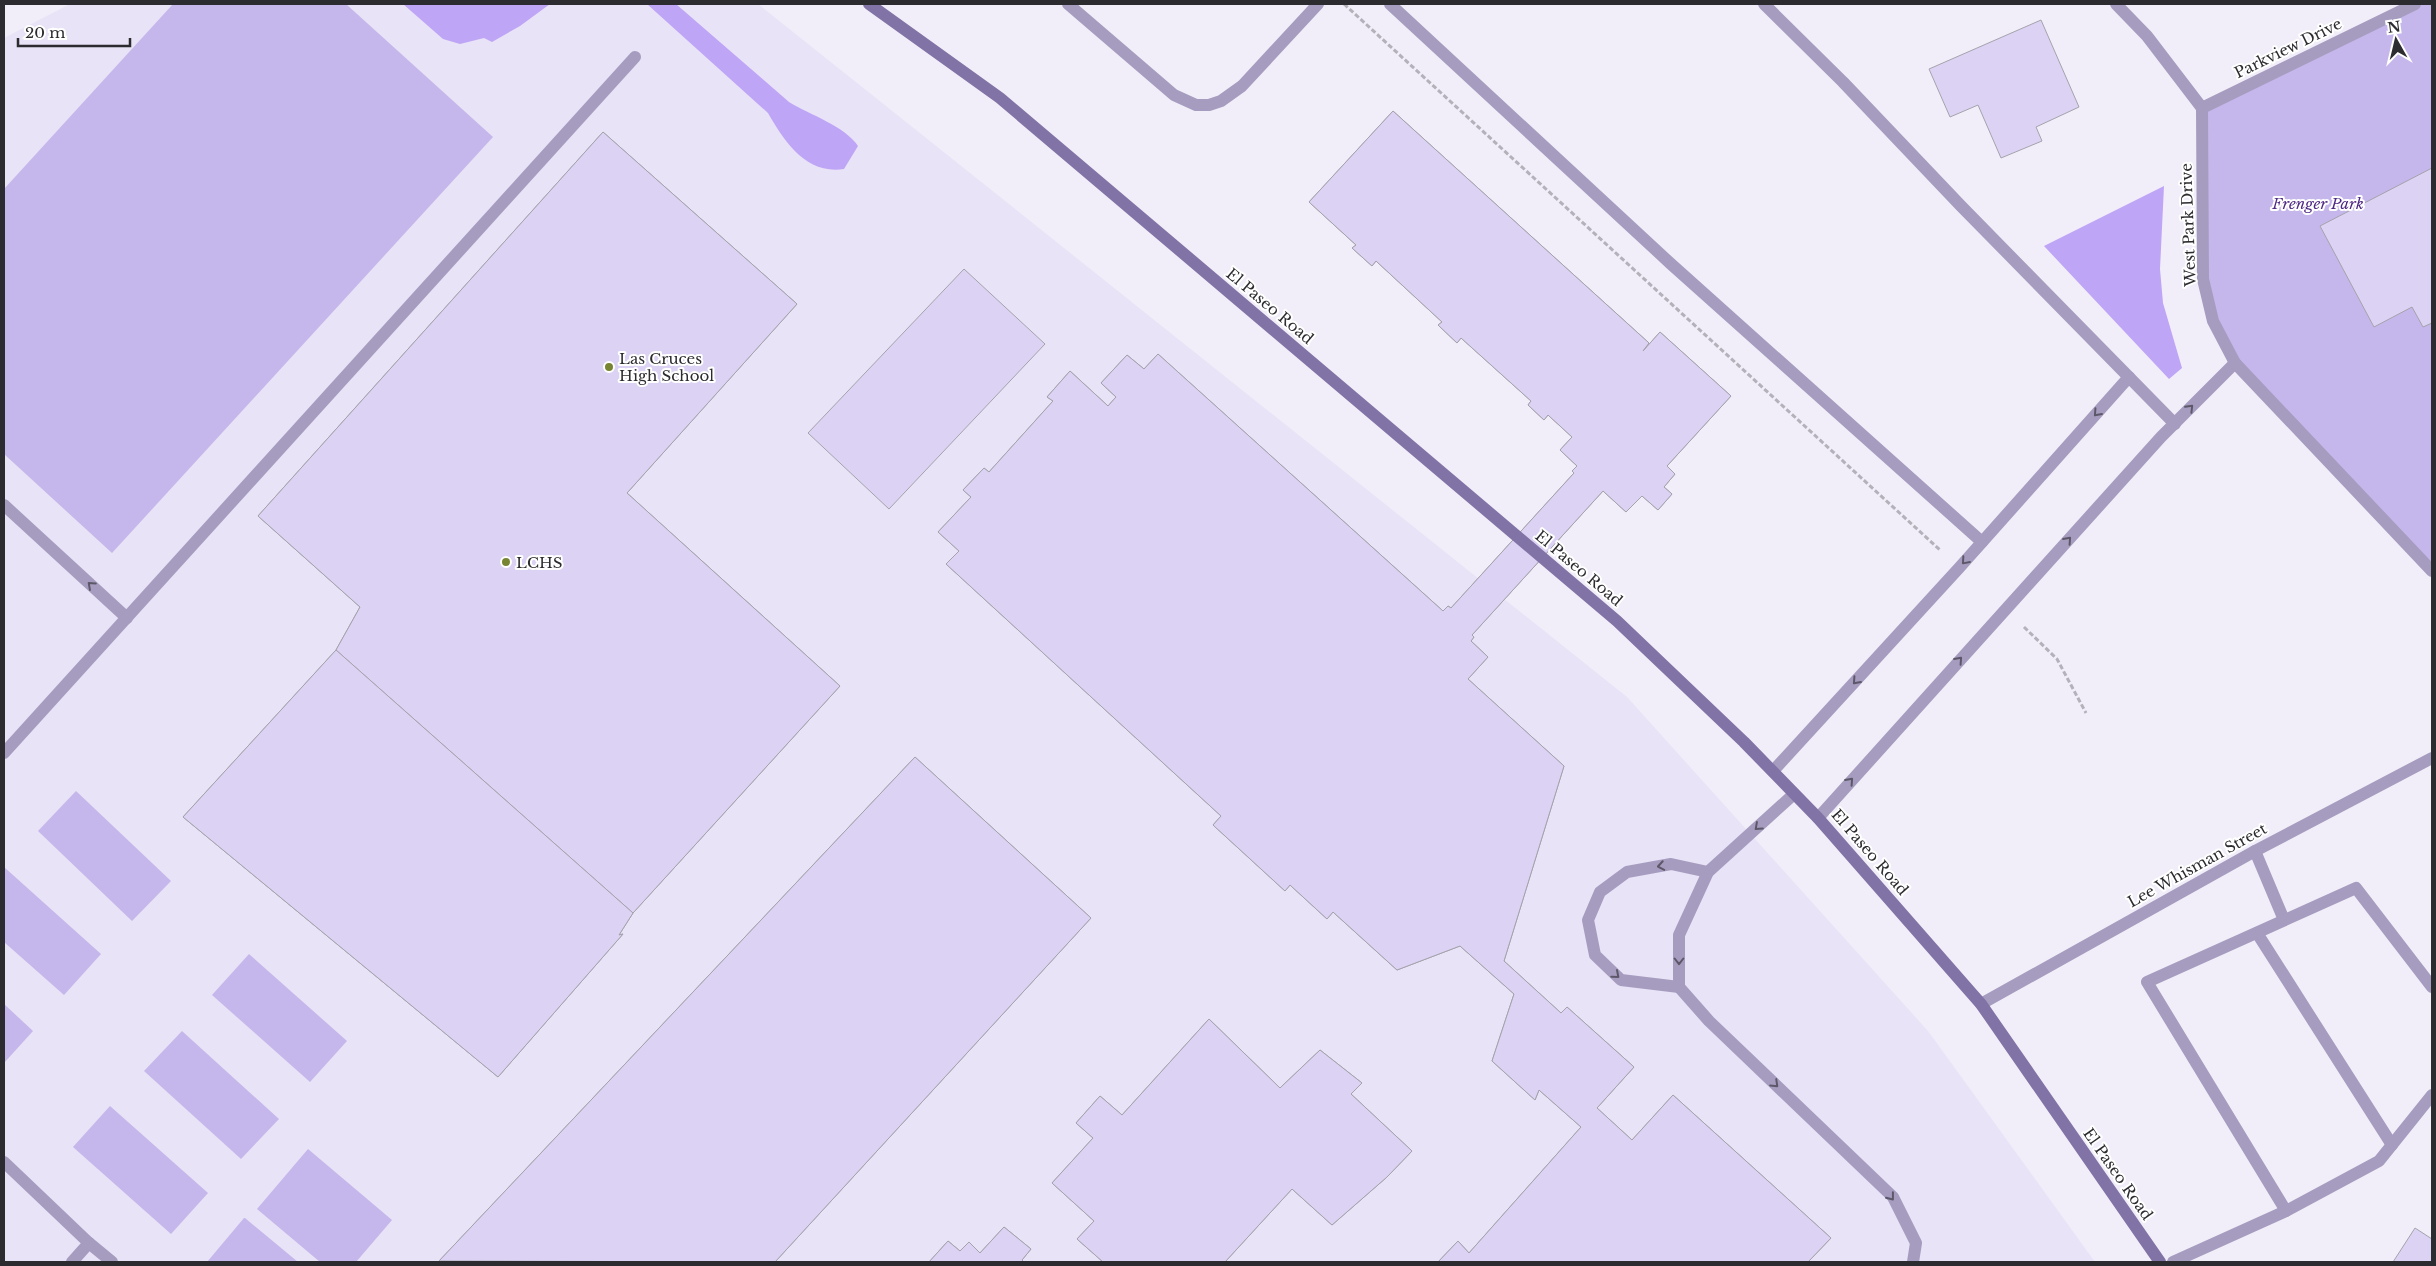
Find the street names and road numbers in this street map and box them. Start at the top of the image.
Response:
street label: Parkview Drive [2231,14,2345,82]
street label: West Park Drive [2176,163,2200,288]
street label: El Paseo Road [1223,264,1317,348]
street label: El Paseo Road [1532,526,1626,610]
street label: El Paseo Road [1827,805,1913,899]
street label: Lee Whisman Street [2124,819,2270,911]
street label: El Paseo Road [2079,1124,2157,1224]

